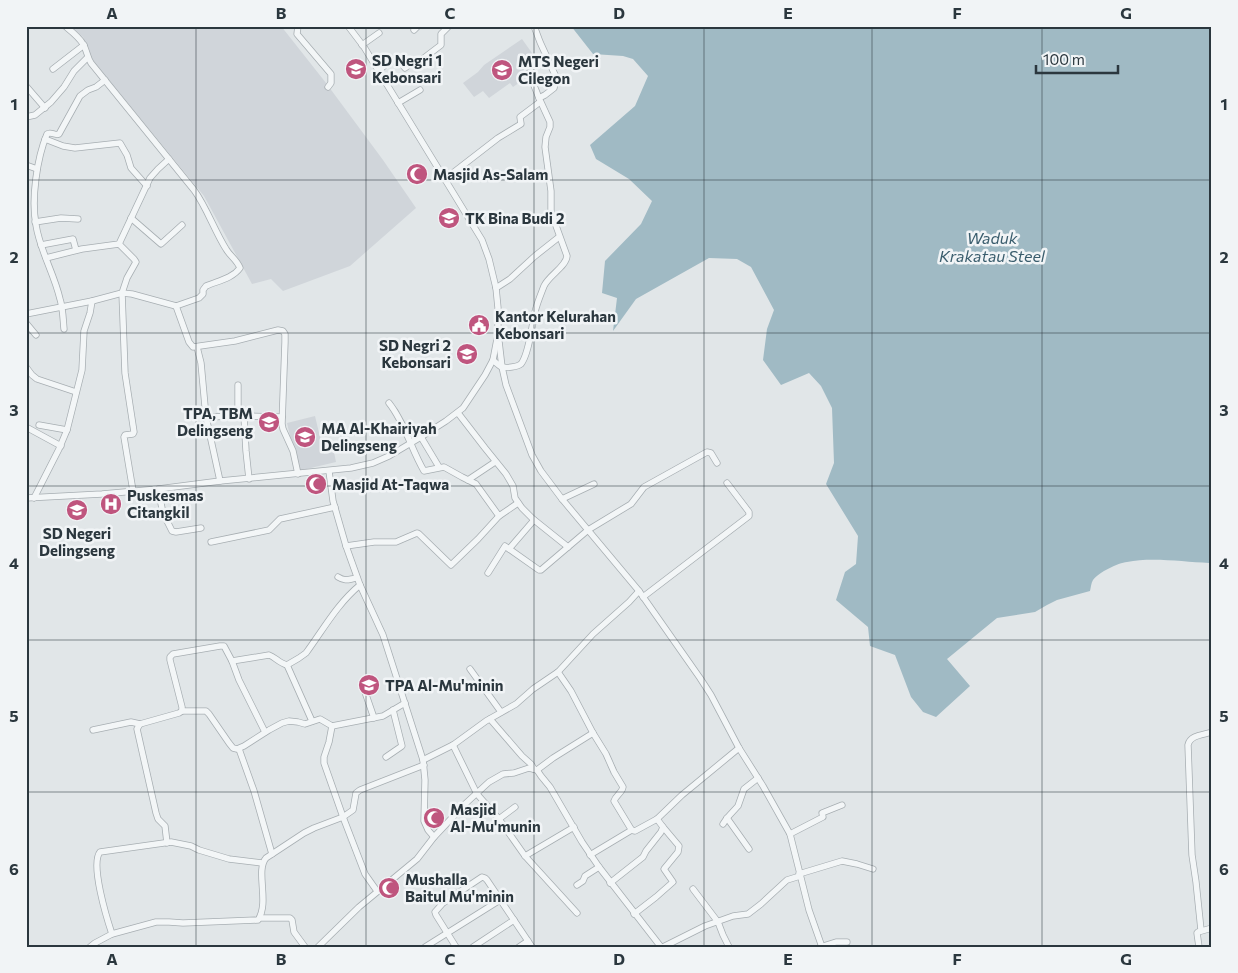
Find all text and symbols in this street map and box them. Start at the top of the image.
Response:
text: A [106,3,118,22]
text: B [276,3,287,22]
text: C [445,3,456,22]
text: D [613,3,625,22]
text: E [783,3,793,22]
text: F [952,3,962,22]
text: G [1120,3,1132,22]
scale bar [1036,42,1118,74]
text: 100 m [1043,50,1085,68]
place label: SD Negri 1 Kebonsari [372,51,442,86]
place label: MTS Negeri Cilegon [518,52,599,87]
school or university icon: SD Negri 1 Kebonsari [344,57,368,81]
school or university icon: MTS Negeri Cilegon [490,58,514,82]
text: 1 [10,94,18,113]
text: 1 [1220,94,1228,113]
mosque icon: Masjid As-Salam [405,162,429,186]
place label: Masjid As-Salam [433,165,548,183]
school or university icon: TK Bina Budi 2 [437,206,461,230]
place label: TK Bina Budi 2 [465,209,564,227]
water label: Waduk Krakatau Steel [939,228,1046,265]
text: 2 [9,247,19,266]
text: 2 [1219,247,1229,266]
place label: Kantor Kelurahan Kebonsari [495,307,616,342]
public building icon: Kantor Kelurahan Kebonsari [467,313,491,337]
place label: SD Negri 2 Kebonsari [379,336,451,371]
school or university icon: SD Negri 2 Kebonsari [455,342,479,366]
text: 3 [9,400,19,419]
text: 3 [1219,400,1229,419]
place label: TPA, TBM Delingseng [177,404,253,439]
school or university icon: TPA, TBM Delingseng [257,410,281,434]
place label: MA Al-Khairiyah Delingseng [321,419,437,454]
school or university icon: MA Al-Khairiyah Delingseng [293,425,317,449]
mosque icon: Masjid At-Taqwa [304,472,328,496]
place label: Masjid At-Taqwa [332,475,449,493]
place label: Puskesmas Citangkil [127,486,203,521]
hospital icon: Puskesmas Citangkil [99,492,123,516]
school or university icon: SD Negeri Delingseng [65,498,89,522]
place label: SD Negeri Delingseng [39,524,115,559]
text: 4 [9,553,19,572]
text: 4 [1219,553,1229,572]
school or university icon: TPA Al-Mu'minin [357,673,381,697]
place label: TPA Al-Mu'minin [385,676,503,694]
text: 5 [9,706,19,725]
text: 5 [1219,706,1229,725]
place label: Masjid Al-Mu'munin [450,800,541,835]
mosque icon: Masjid Al-Mu'munin [422,806,446,830]
text: 6 [9,859,19,878]
text: 6 [1219,859,1229,878]
place label: Mushalla Baitul Mu'minin [405,870,514,905]
mosque icon: Mushalla Baitul Mu'minin [377,876,401,900]
text: A [106,949,118,968]
text: B [276,949,287,968]
text: C [445,949,456,968]
text: D [613,949,625,968]
text: E [783,949,793,968]
text: F [952,949,962,968]
text: G [1120,949,1132,968]

